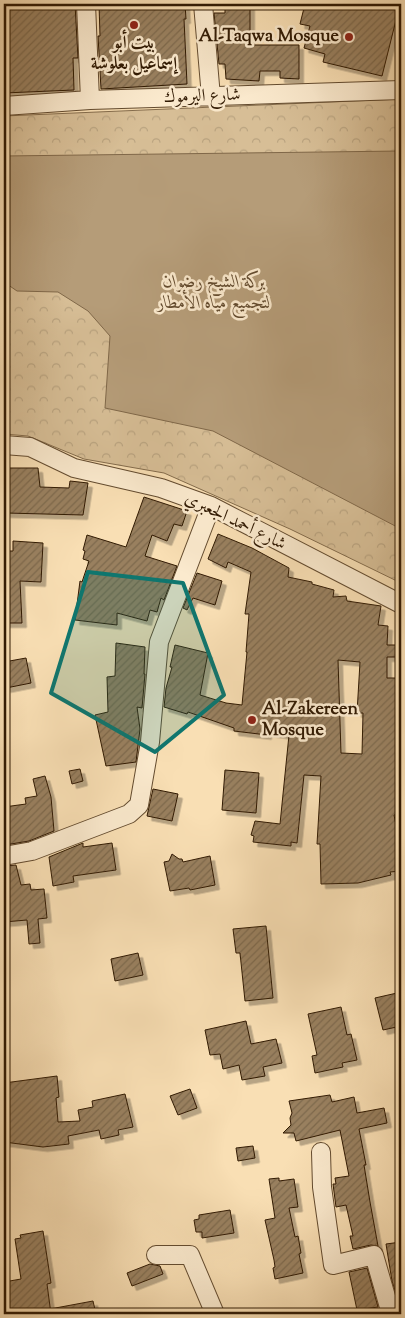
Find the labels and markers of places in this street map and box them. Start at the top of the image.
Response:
marker: بيت أبو إسماعيل بعلوشة [128,19,140,31]
place label: Al-Taqwa Mosque [199,24,340,50]
place label: بيت أبو إسماعيل بعلوشة [91,29,179,78]
marker: Al-Taqwa Mosque [343,31,355,43]
place label: Al-Zakereen Mosque [262,697,358,744]
marker: Al-Zakereen Mosque [246,714,258,726]

